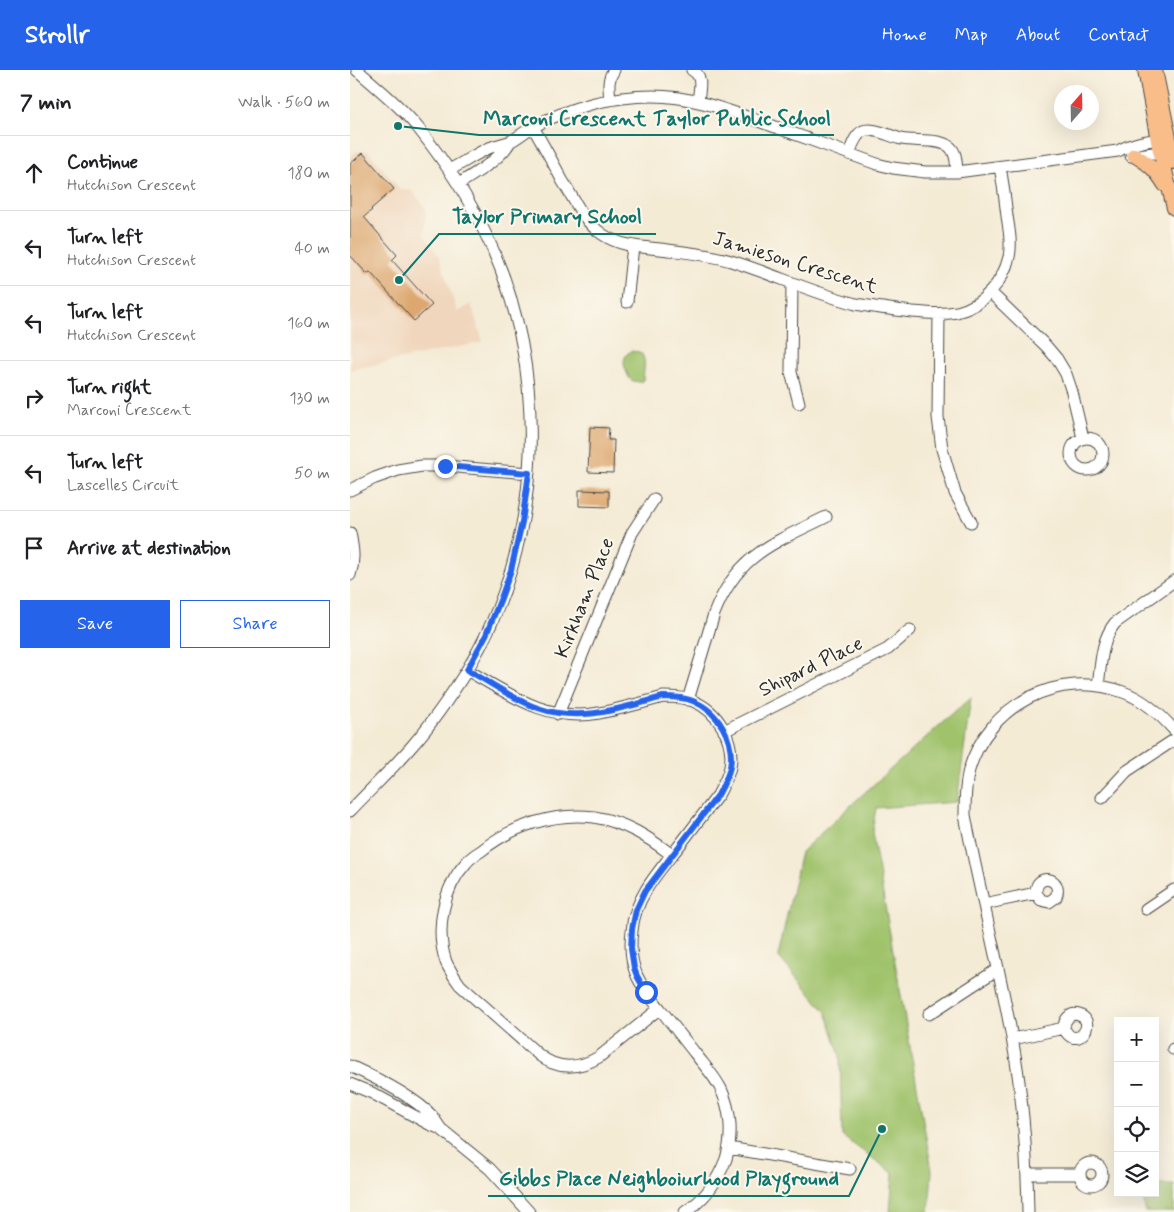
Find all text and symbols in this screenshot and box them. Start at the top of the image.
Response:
text: Strollr [25,20,89,51]
text: Home [882,23,927,47]
text: Map [955,23,988,47]
text: About [1016,23,1060,47]
text: Contact [1088,23,1149,47]
north arrow [1054,85,1099,130]
text: 7 min [20,89,72,117]
text: Walk · 560 m [238,92,330,113]
callout: Marconi Crescent Taylor Public School [479,99,834,135]
text: Marconi Crescent Taylor Public School [483,105,831,133]
text: Continue [67,150,138,175]
icon: ahead [20,159,48,187]
text: 180 m [287,163,330,184]
text: Hutchison Crescent [67,175,196,196]
callout: Taylor Primary School [439,198,656,234]
text: Taylor Primary School [452,203,642,231]
text: Turn left [67,225,143,250]
street label: Jamieson Crescent [709,225,881,301]
icon: left [20,234,48,262]
text: 40 m [294,238,330,259]
text: Hutchison Crescent [67,250,196,271]
text: Turn left [67,300,143,325]
icon: left [20,309,48,337]
text: 160 m [287,313,330,334]
text: Hutchison Crescent [67,325,196,346]
text: Turn right [67,375,151,400]
icon: right [20,384,48,412]
text: 130 m [289,388,330,409]
text: Marconi Crescent [67,400,192,421]
text: Turn left [67,450,143,475]
route end [434,455,457,478]
icon: left [20,459,48,487]
text: 50 m [294,463,330,484]
text: Lascelles Circuit [67,475,179,496]
icon: arrive [20,534,48,562]
street label: Kirkham Place [549,534,621,662]
text: Arrive at destination [67,536,231,561]
button: Save [20,600,170,648]
button: Share [180,600,330,648]
street label: Shipard Place [754,630,868,704]
route start [635,981,658,1004]
map controls [1114,1017,1159,1197]
button: + [1114,1017,1159,1062]
button: − [1114,1062,1159,1107]
button: locate [1114,1107,1159,1152]
button: layers [1114,1152,1159,1197]
callout: Gibbs Place Neighboiurhood Playground [488,1160,849,1196]
text: Gibbs Place Neighboiurhood Playground [499,1165,839,1195]

